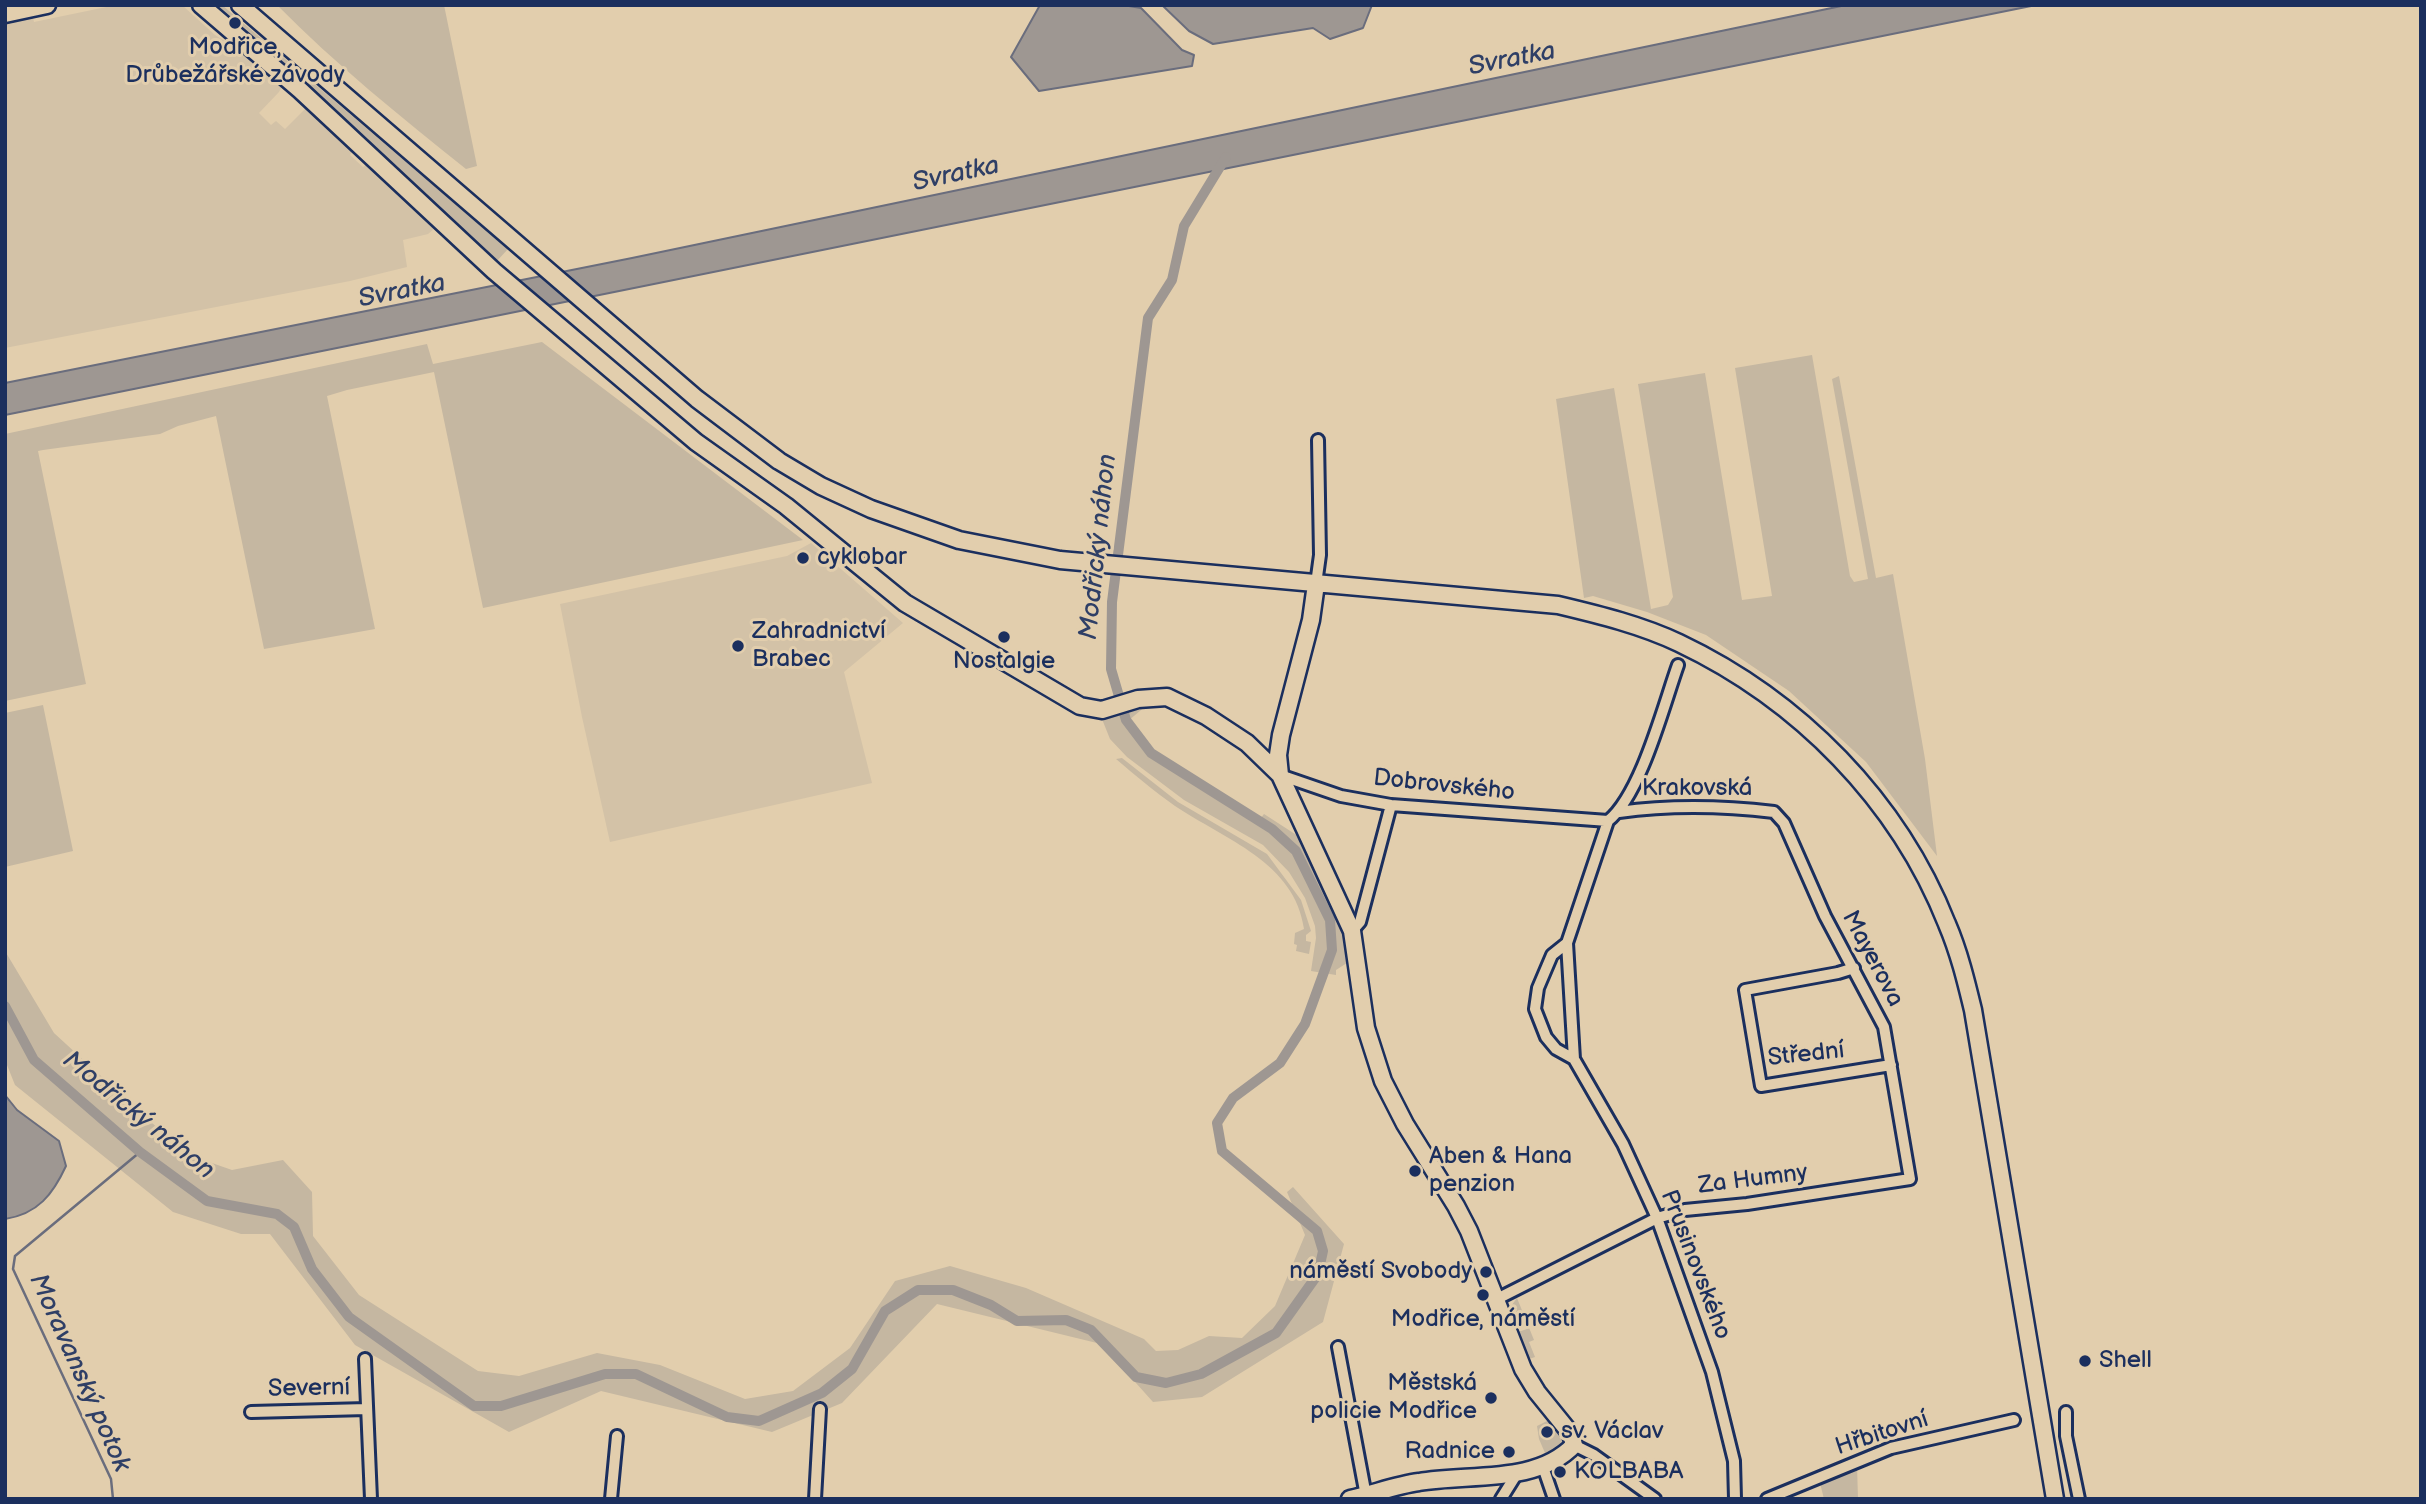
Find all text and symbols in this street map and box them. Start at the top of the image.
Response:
marker: Modřice, Drůbežářské závody [227,15,243,31]
place label: Modřice, Drůbežářské závody [125,34,345,90]
water label: Svratka [1466,36,1558,84]
water label: Svratka [910,151,1002,199]
water label: Svratka [356,268,448,316]
water label: Modřický náhon [1074,453,1124,641]
place label: cyklobar [817,544,907,572]
marker: cyklobar [795,550,811,566]
place label: Zahradnictví Brabec [752,618,886,674]
marker: Nostalgie [996,629,1012,645]
marker: Zahradnictví Brabec [730,638,746,654]
place label: Nostalgie [953,648,1055,676]
street label: Dobrovského [1372,764,1516,808]
street label: Krakovská [1642,775,1752,803]
street label: Mayerova [1835,906,1909,1012]
street label: Střední [1766,1037,1846,1073]
water label: Modřický náhon [56,1045,220,1187]
place label: Aben & Hana penzion [1429,1143,1572,1199]
street label: Za Humny [1697,1159,1809,1201]
marker: Aben & Hana penzion [1407,1163,1423,1179]
street label: Prusinovského [1653,1186,1737,1344]
place label: náměstí Svobody [1289,1258,1472,1286]
marker: náměstí Svobody [1478,1264,1494,1280]
water label: Moravanský potok [21,1269,137,1477]
marker: Modřice, náměstí [1475,1287,1491,1303]
place label: Modřice, náměstí [1391,1306,1575,1334]
place label: Shell [2099,1347,2152,1375]
marker: Shell [2077,1353,2093,1369]
place label: Městská policie Modřice [1310,1370,1477,1426]
street label: Severní [268,1374,350,1404]
marker: Městská policie Modřice [1483,1390,1499,1406]
street label: Hřbitovní [1832,1405,1932,1463]
place label: sv. Václav [1561,1418,1663,1446]
marker: sv. Václav [1539,1424,1555,1440]
place label: Radnice [1404,1438,1495,1466]
marker: Radnice [1501,1444,1517,1460]
place label: KOLBABA [1574,1458,1684,1486]
marker: KOLBABA [1552,1464,1568,1480]

